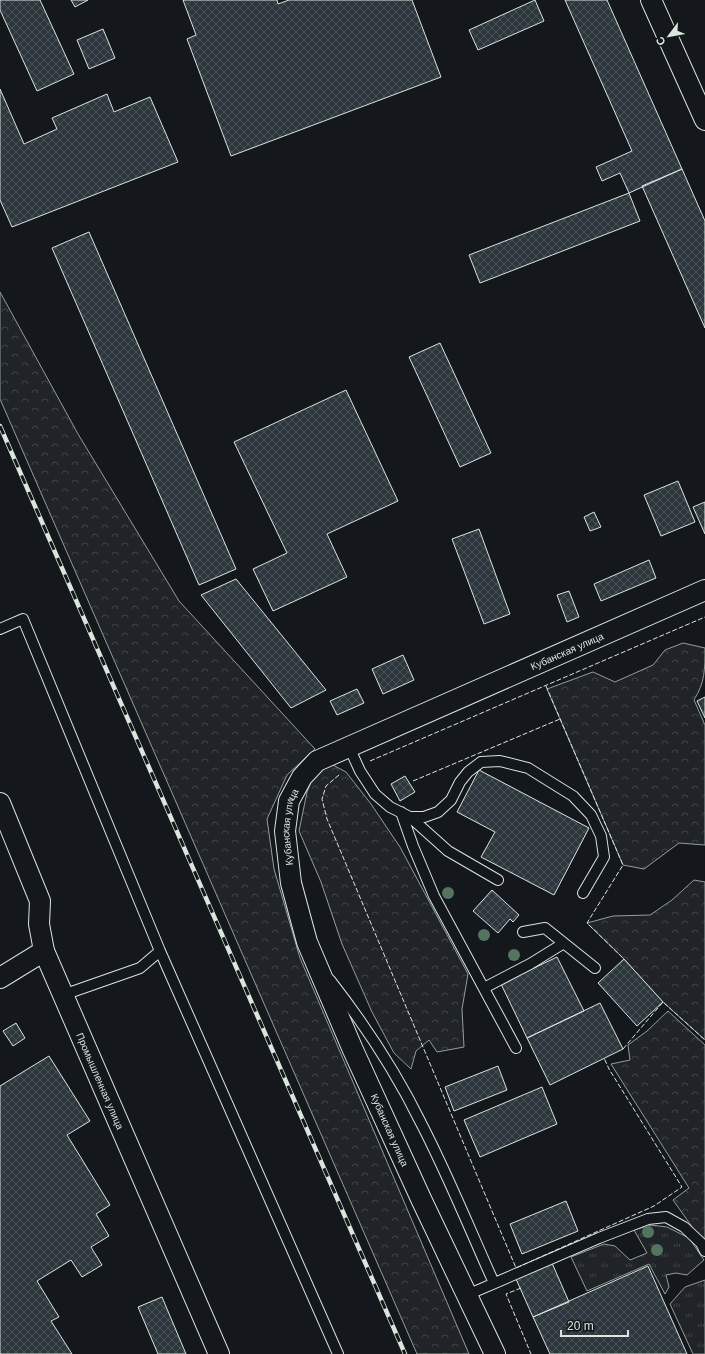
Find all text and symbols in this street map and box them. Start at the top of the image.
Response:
north arrow [649,16,689,56]
text: С [653,35,668,48]
street label: Кубанская улица [529,630,606,672]
street label: Кубанская улица [280,786,301,866]
street label: Промышленная улица [74,1031,126,1132]
street label: Кубанская улица [369,1092,411,1169]
scale bar [561,1312,628,1338]
text: 20 m [567,1319,594,1333]

